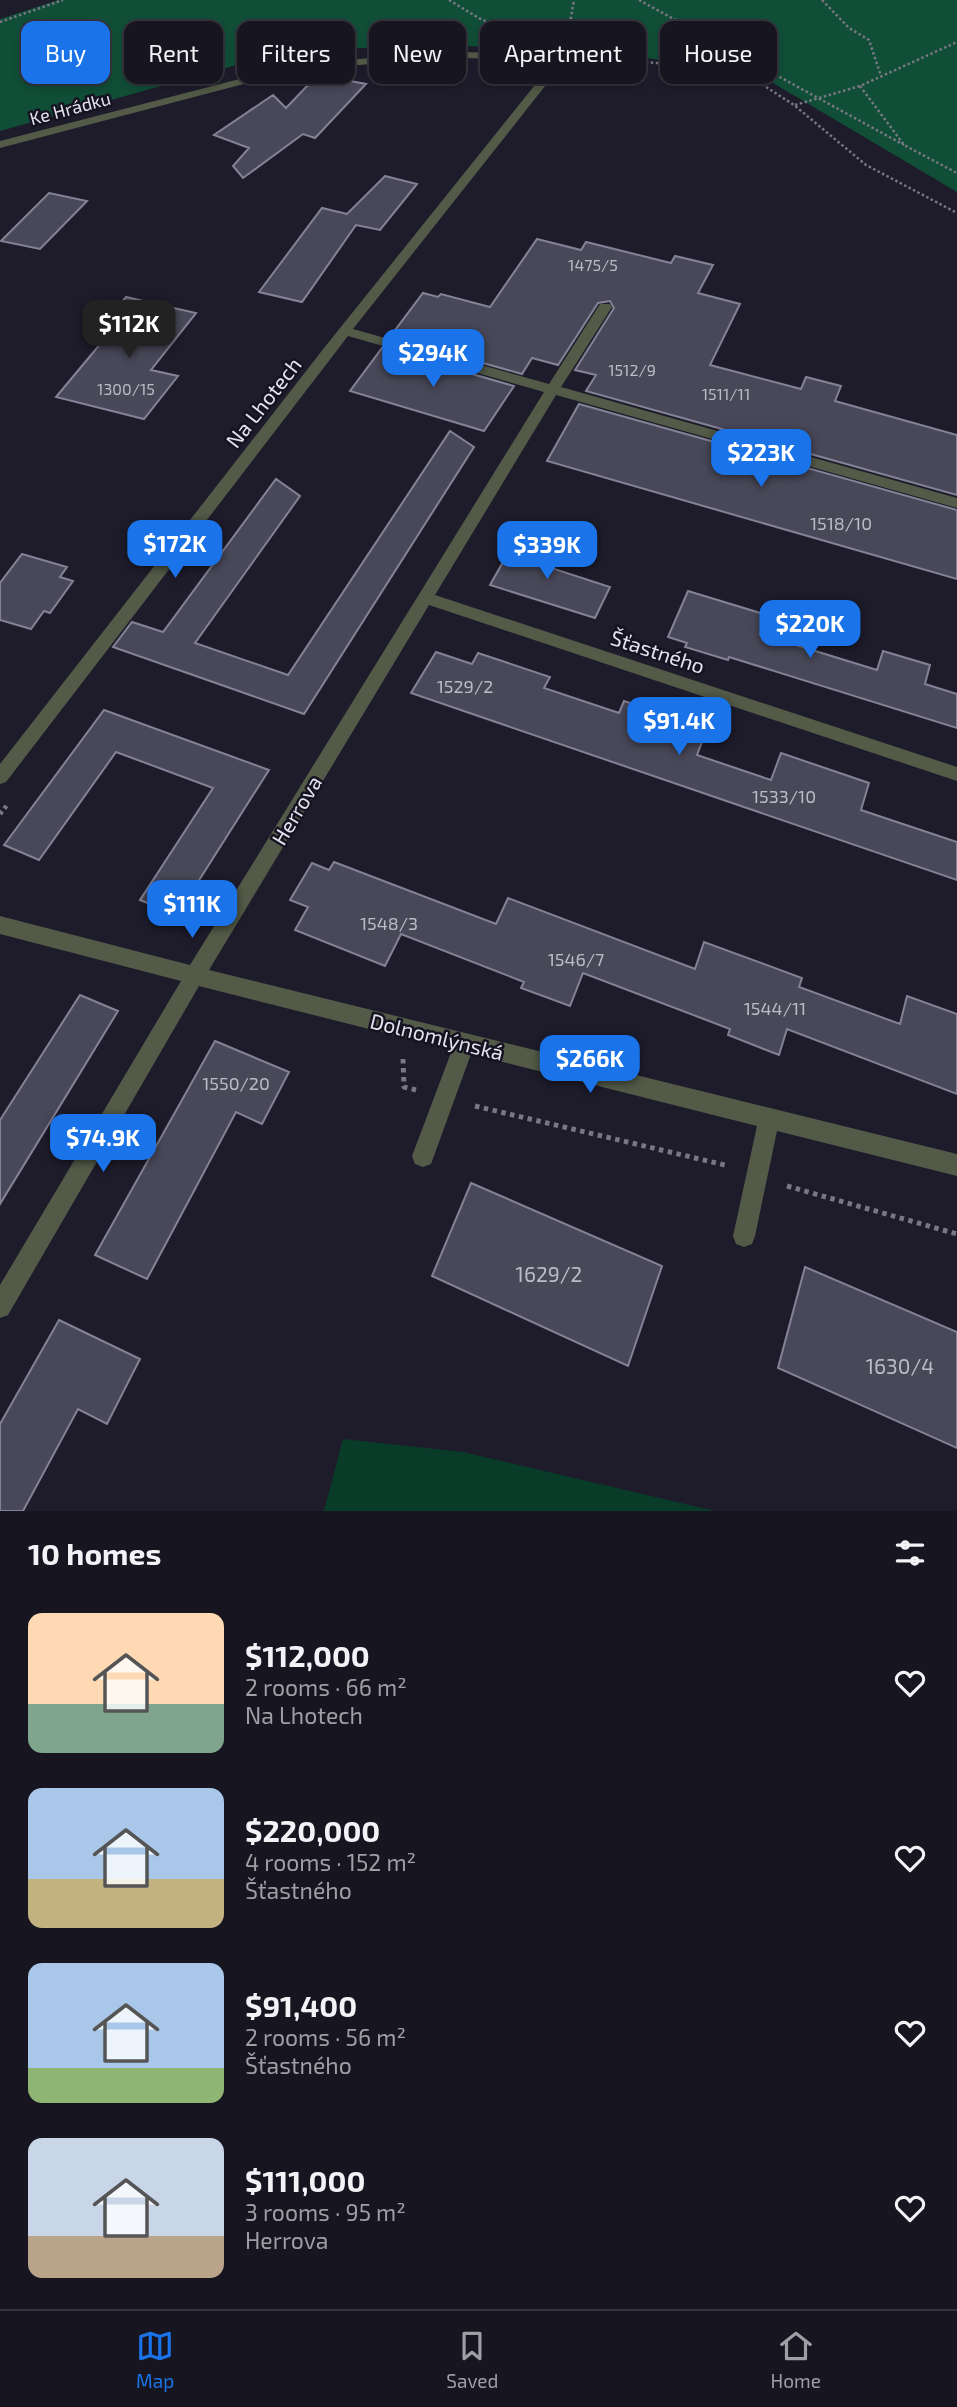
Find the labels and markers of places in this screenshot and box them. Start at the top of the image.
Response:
pin: $112K [80,300,178,360]
pin: $294K [384,330,482,389]
pin: $223K [712,430,810,489]
pin: $172K [126,520,224,580]
pin: $339K [498,522,596,581]
pin: $220K [761,600,859,660]
pin: $91.4K [622,698,736,757]
pin: $111K [143,880,241,940]
pin: $266K [541,1036,639,1095]
pin: $74.9K [46,1114,160,1174]

